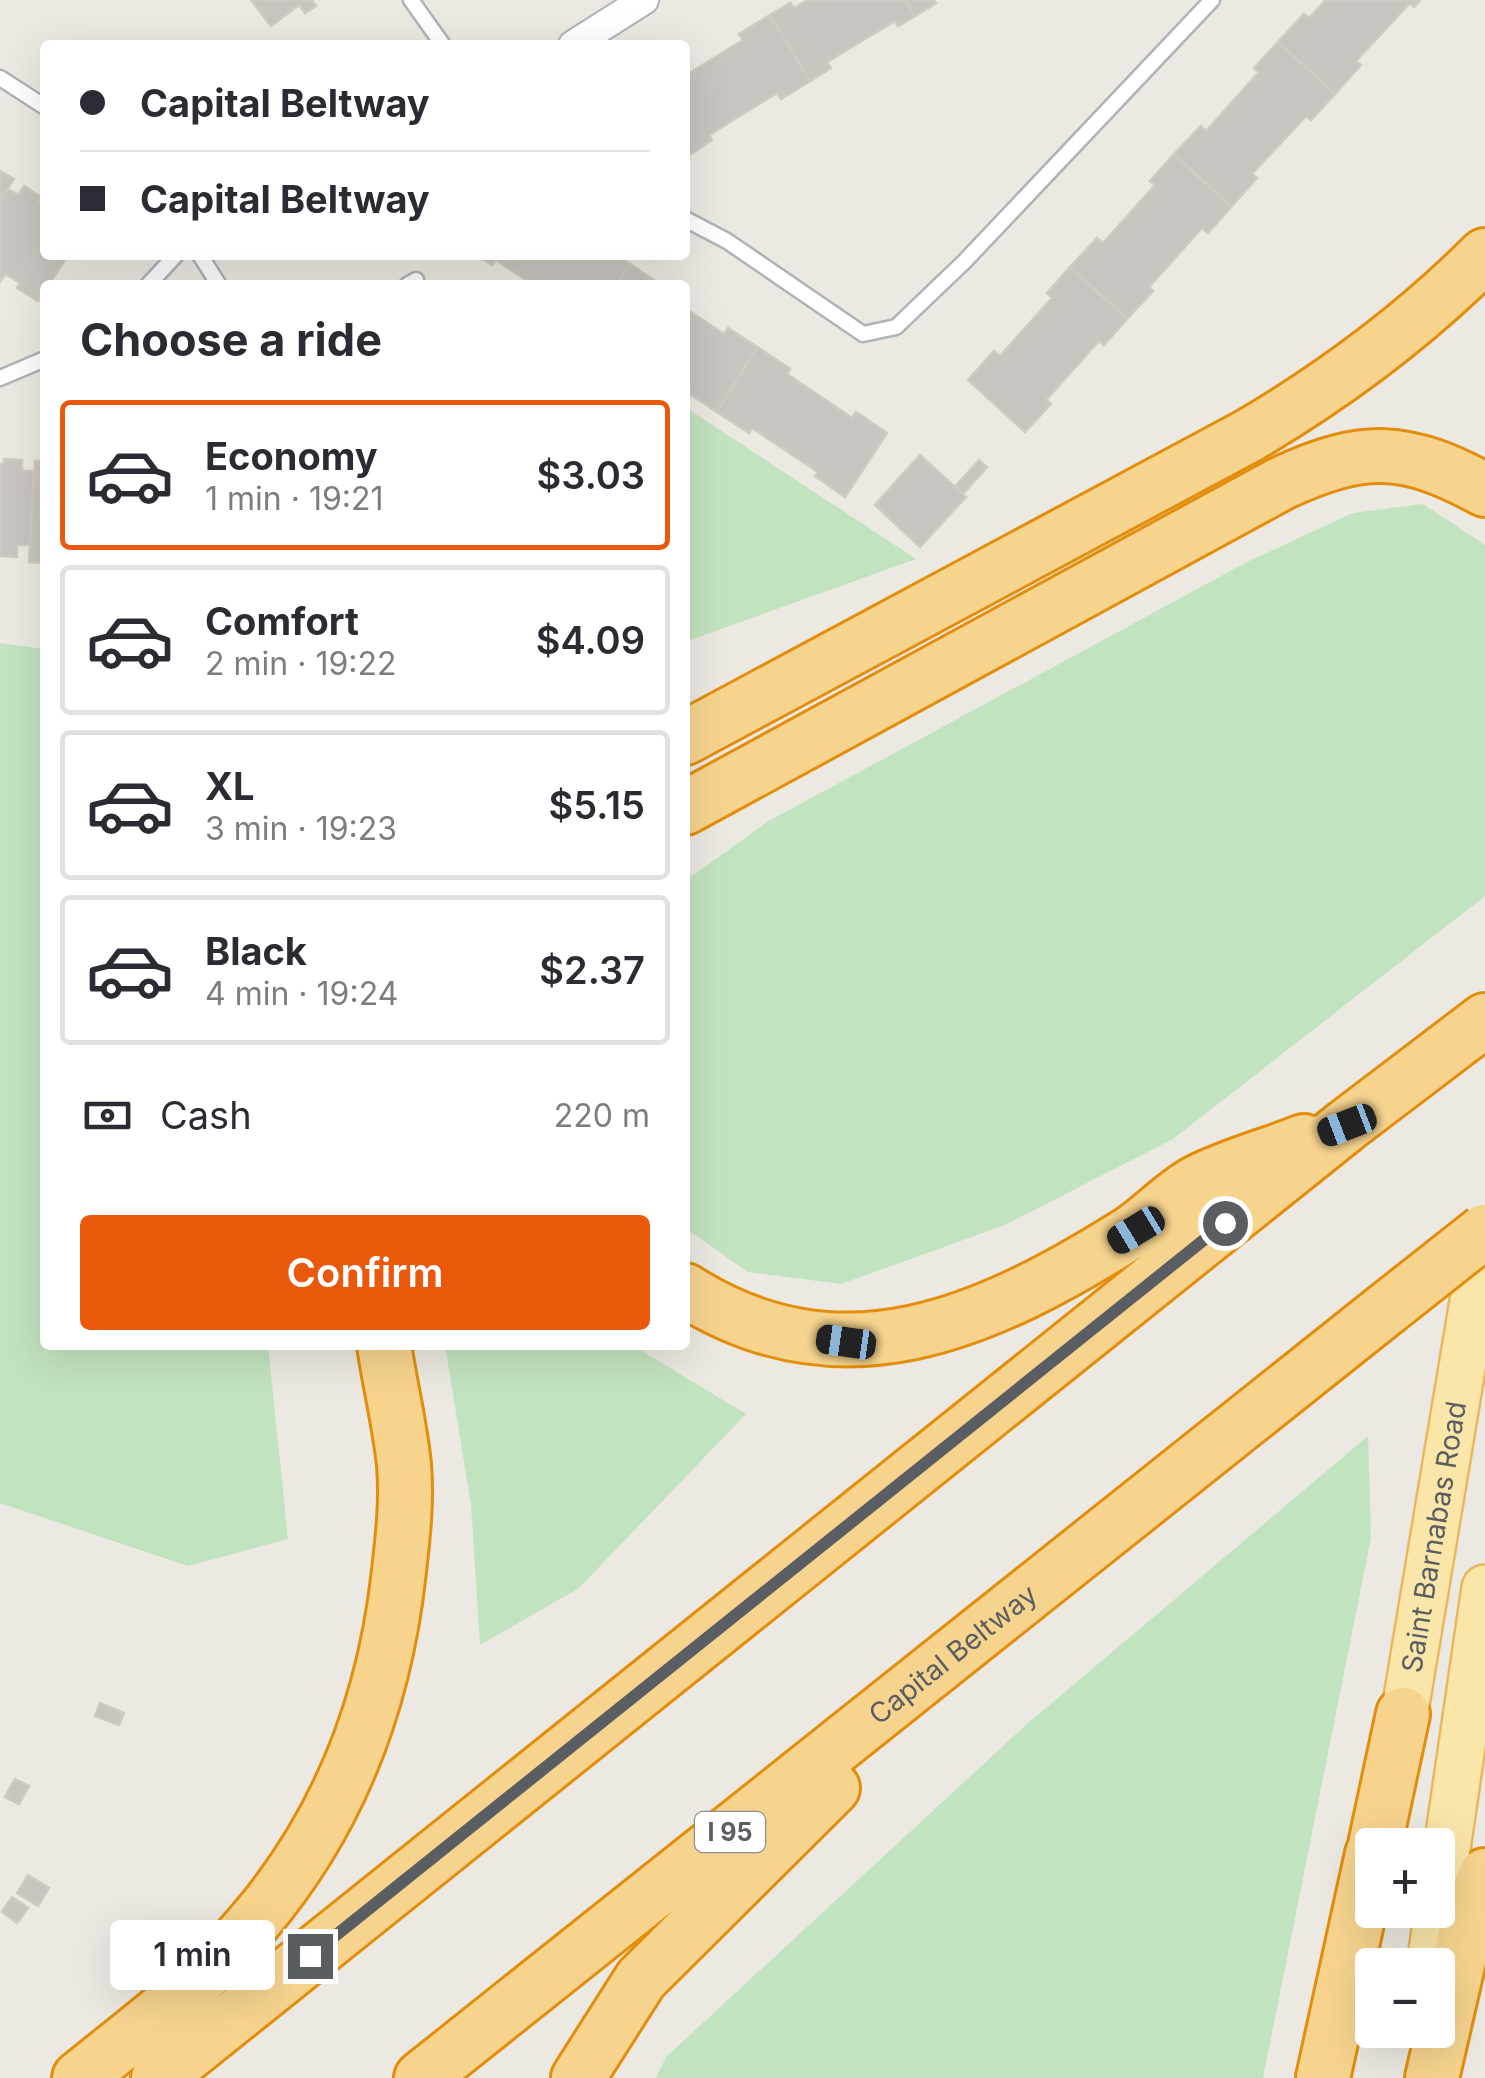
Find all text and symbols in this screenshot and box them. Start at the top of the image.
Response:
text: Capital Beltway [140,80,430,126]
text: Capital Beltway [140,176,430,222]
text: Choose a ride [80,312,382,367]
icon: car [85,430,175,520]
text: Economy [205,433,378,479]
text: $3.03 [537,452,645,498]
text: 1 min · 19:21 [205,479,384,518]
icon: car [85,595,175,685]
text: Comfort [205,598,359,644]
text: $4.09 [536,617,645,663]
text: 2 min · 19:22 [205,644,397,683]
icon: car [85,760,175,850]
text: XL [205,763,255,809]
text: $5.15 [549,782,645,828]
text: 3 min · 19:23 [205,809,397,848]
icon: car [85,925,175,1015]
text: Black [205,928,307,974]
text: $2.37 [539,947,645,993]
text: 4 min · 19:24 [205,974,398,1013]
icon: cash [80,1088,135,1143]
text: Cash [160,1092,252,1138]
text: 220 m [554,1096,650,1135]
car [1314,1100,1380,1150]
route start [1203,1201,1248,1246]
car [1103,1202,1169,1258]
button: Confirm [80,1215,650,1330]
car [814,1323,878,1361]
street label: Saint Barnabas Road [1394,1399,1473,1675]
street label: Capital Beltway [862,1577,1044,1732]
road number: I 95 [695,1812,765,1852]
map controls [1355,1828,1455,2048]
button: + [1355,1828,1455,1928]
callout: 1 min [110,1921,275,1991]
route end [288,1934,333,1979]
text: 1 min [153,1935,232,1974]
button: − [1355,1948,1455,2048]

